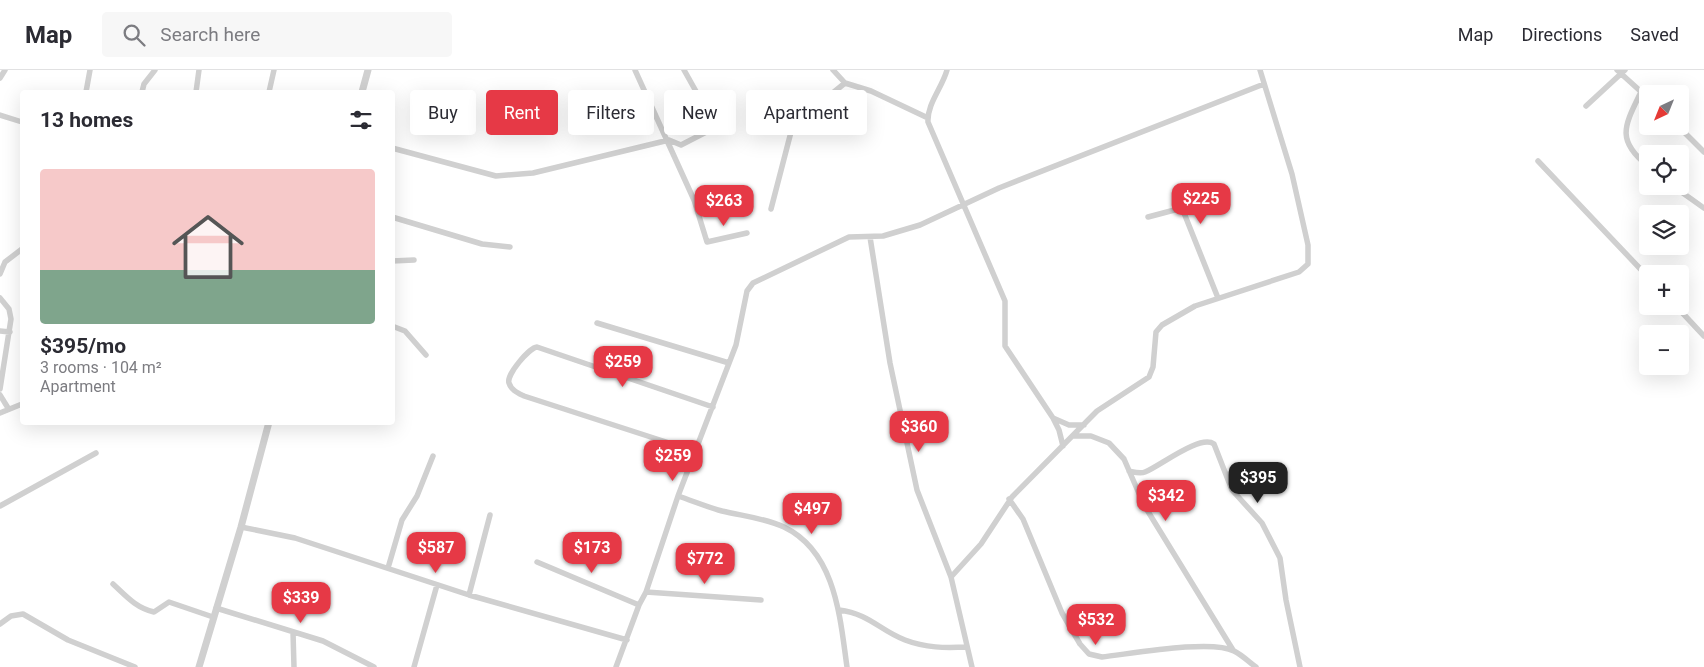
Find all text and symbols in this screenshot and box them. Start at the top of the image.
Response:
search box [102,12,452,57]
text: Map [25,21,72,49]
icon: search [120,21,148,49]
text: Search here [160,23,260,46]
text: Map [1458,24,1493,45]
text: Directions [1521,24,1602,45]
text: Saved [1630,24,1679,45]
north arrow [1639,85,1689,135]
map controls [1639,85,1689,375]
chip: Buy [410,90,476,135]
chip: Rent [486,90,558,135]
chip: Filters [568,90,654,135]
chip: New [664,90,736,135]
chip: Apartment [746,90,867,135]
icon: filters [347,106,375,134]
text: 13 homes [40,108,133,132]
button: locate [1639,145,1689,195]
pin: $225 [1171,182,1231,225]
pin: $263 [694,184,754,227]
text: $225 [1183,189,1219,208]
text: $263 [706,191,742,210]
icon: home [163,202,253,292]
button: layers [1639,205,1689,255]
button: + [1639,265,1689,315]
button: − [1639,325,1689,375]
text: $395/mo [40,334,126,358]
pin: $259 [593,346,653,388]
text: $259 [605,352,641,371]
text: 3 rooms · 104 m² [40,358,162,377]
text: Apartment [40,377,116,396]
pin: $360 [889,410,949,453]
text: $360 [901,417,937,436]
pin: $259 [643,440,703,482]
text: $259 [655,446,691,465]
pin: $395 [1228,462,1288,504]
text: $395 [1240,468,1276,487]
pin: $342 [1136,480,1196,522]
text: $342 [1148,486,1184,505]
pin: $497 [782,492,842,535]
text: $497 [794,499,830,518]
pin: $587 [406,532,466,574]
pin: $173 [562,532,622,574]
text: $587 [418,538,454,557]
text: $173 [574,538,610,557]
pin: $772 [675,542,735,585]
text: $772 [687,549,723,568]
pin: $339 [271,582,331,624]
text: $339 [283,588,319,607]
pin: $532 [1066,604,1126,646]
text: $532 [1078,610,1114,629]

